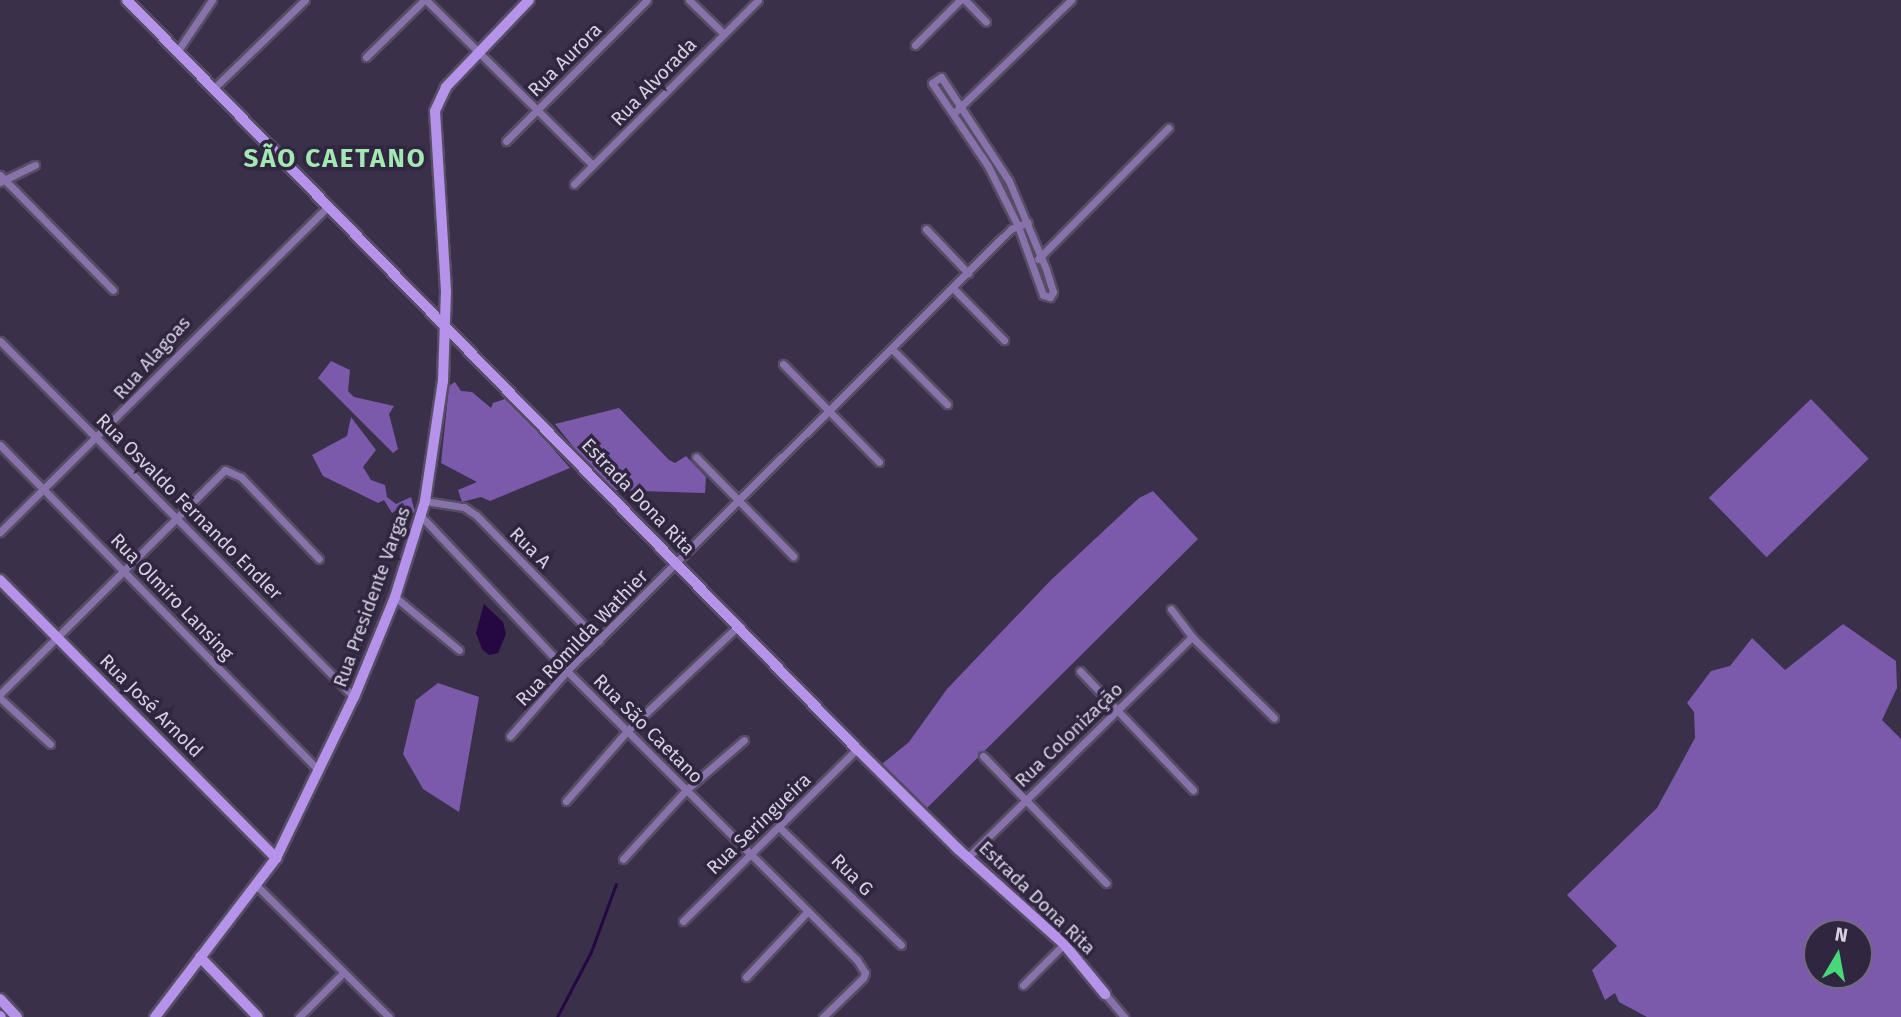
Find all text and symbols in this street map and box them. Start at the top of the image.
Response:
street label: Rua Aurora [523,18,607,102]
street label: Rua Alvorada [606,33,702,131]
district label: SÃO CAETANO [245,143,425,175]
street label: Rua Alagoas [109,312,195,404]
street label: Rua Osvaldo Fernando Endler [91,409,287,605]
street label: Estrada Dona Rita [577,434,699,560]
street label: Rua Presidente Vargas [329,504,415,690]
street label: Rua A [505,523,555,573]
street label: Rua Olmiro Lansing [106,529,238,665]
street label: Rua Romilda Wathier [511,565,653,711]
street label: Rua José Arnold [95,650,207,762]
street label: Rua São Caetano [589,670,707,788]
street label: Rua Colonização [1010,678,1128,792]
street label: Rua Seringueira [702,769,816,879]
street label: Estrada Dona Rita [974,837,1100,959]
street label: Rua G [826,849,878,901]
north arrow [1803,919,1873,989]
text: N [1833,922,1850,947]

